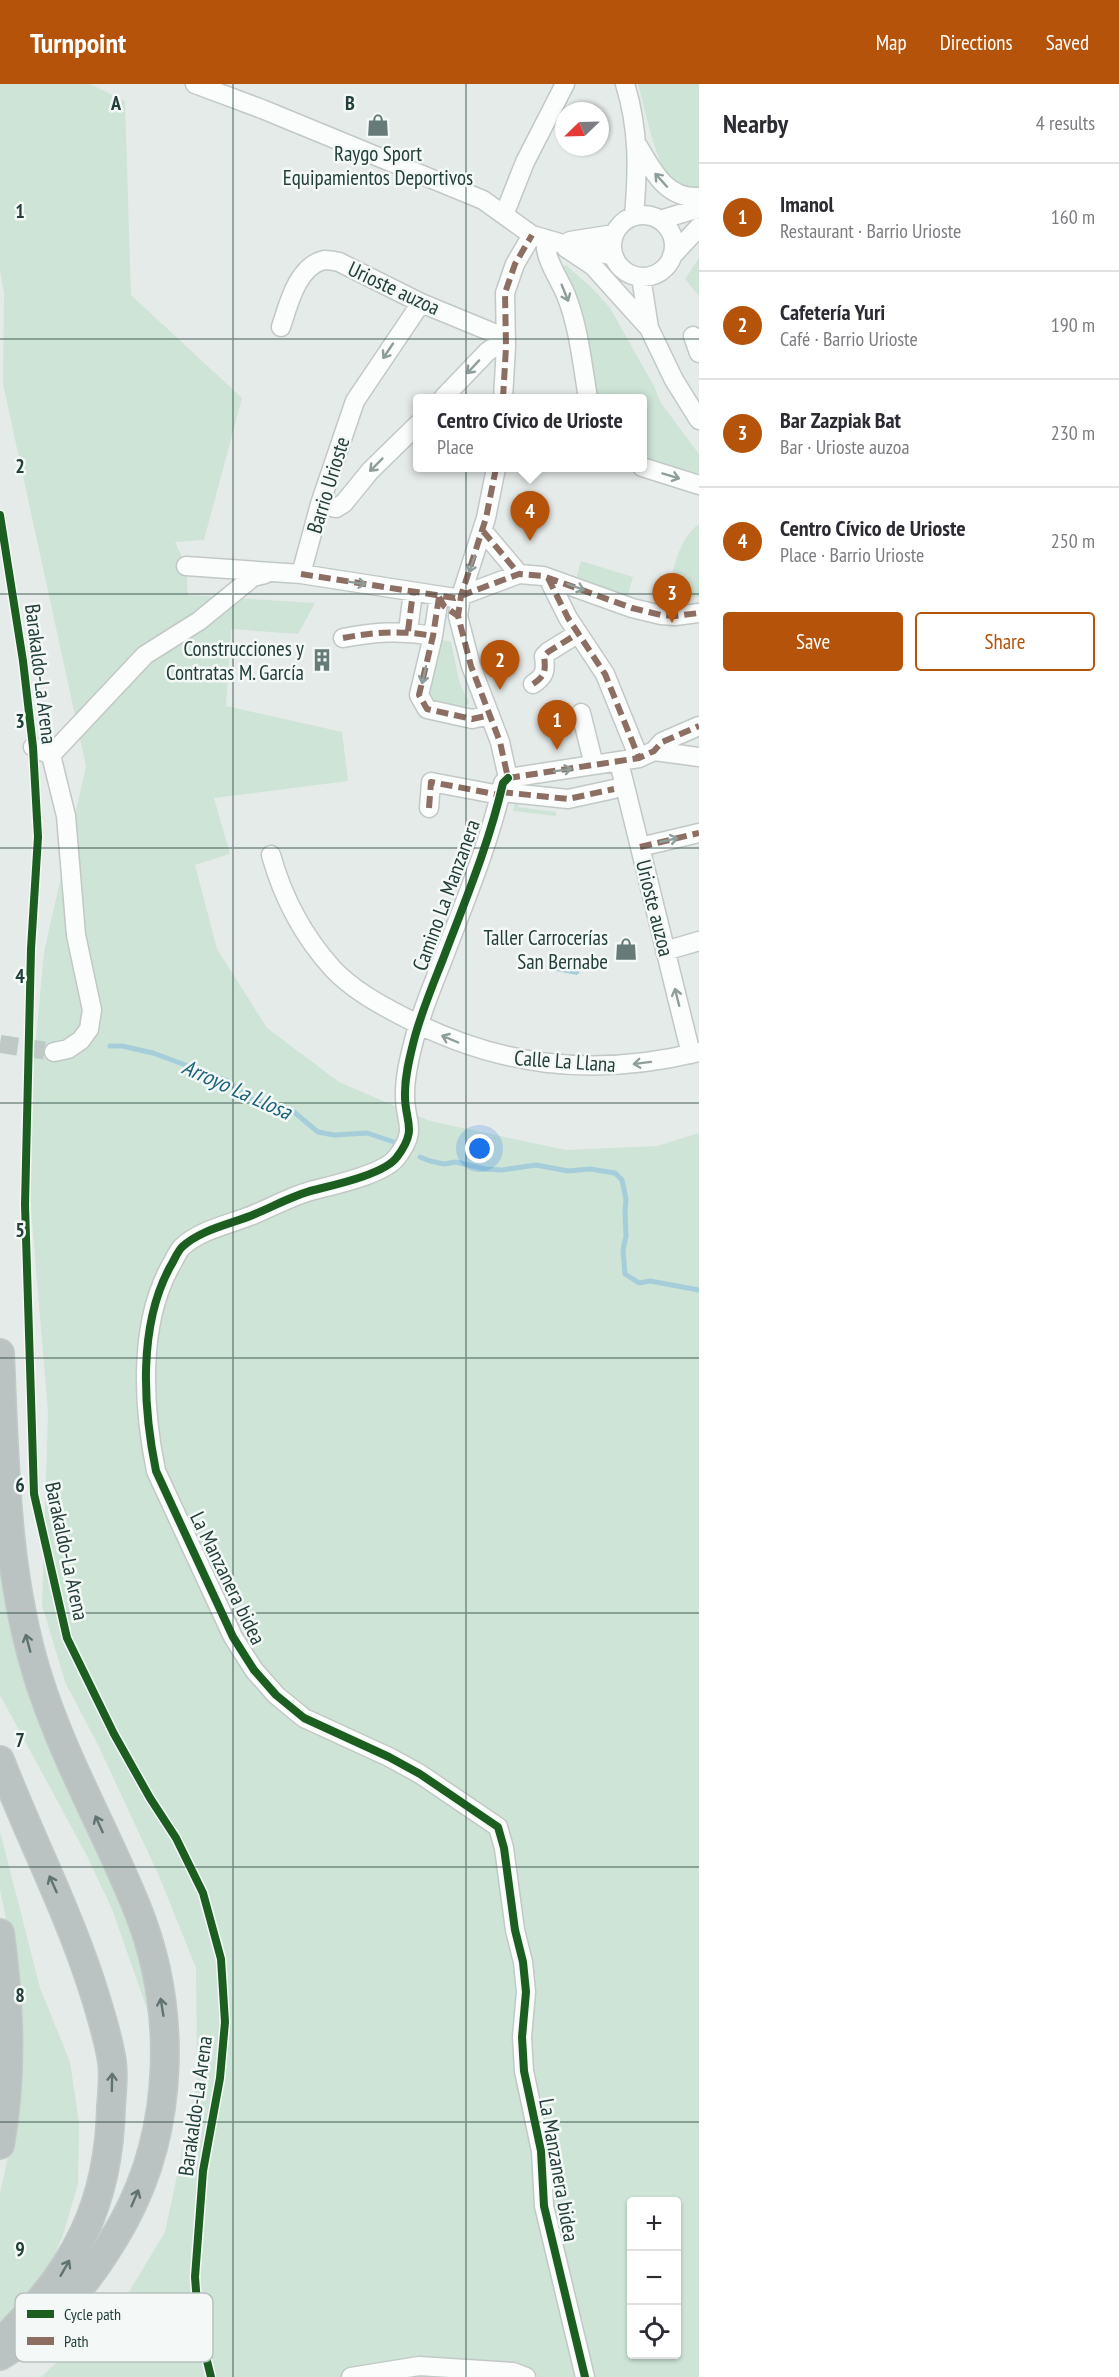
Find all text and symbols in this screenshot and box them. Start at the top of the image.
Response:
text: Turnpoint [30,24,126,61]
text: Map [876,29,907,56]
text: Directions [940,29,1013,56]
text: Saved [1046,29,1089,56]
text: A [110,90,122,116]
text: B [345,90,355,116]
north arrow [555,102,609,156]
text: Nearby [723,107,788,140]
text: 4 results [1036,110,1095,136]
shop icon: Raygo Sport Equipamientos Deportivos [365,112,391,138]
place label: Raygo Sport Equipamientos Deportivos [283,140,473,191]
one-way arrow [654,173,668,188]
text: Imanol [780,190,834,218]
text: 1 [15,198,25,224]
text: 1 [738,204,747,230]
text: 160 m [1051,204,1095,230]
text: Restaurant · Barrio Urioste [780,218,961,244]
street label: Urioste auzoa [344,255,444,321]
one-way arrow [560,283,571,302]
text: Cafetería Yuri [780,298,885,326]
text: 2 [738,312,747,338]
text: 190 m [1051,312,1095,338]
text: Café · Barrio Urioste [780,326,918,352]
one-way arrow [382,342,394,359]
one-way arrow [466,359,480,374]
popup [413,394,647,472]
text: Centro Cívico de Urioste [437,406,623,434]
text: Bar Zazpiak Bat [780,406,901,434]
text: 3 [738,420,747,446]
text: 230 m [1051,420,1095,446]
street label: Barrio Urioste [301,433,355,537]
text: Place [437,434,474,460]
text: Bar · Urioste auzoa [780,434,909,460]
text: 2 [15,453,25,479]
one-way arrow [369,457,384,472]
one-way arrow [661,471,680,482]
pin: 4 [510,492,550,541]
text: Centro Cívico de Urioste [780,514,966,542]
text: 4 [738,528,747,554]
text: 250 m [1051,528,1095,554]
text: Place · Barrio Urioste [780,542,924,568]
one-way arrow [465,554,476,572]
pin: 3 [652,574,692,623]
one-way arrow [347,577,367,588]
one-way arrow [566,582,585,593]
street label: Barakaldo-La Arena [19,602,63,746]
button: Save [723,612,903,671]
button: Share [915,612,1095,671]
place label: Construcciones y Contratas M. García [166,635,304,686]
pin: 2 [480,640,520,690]
building icon: Construcciones y Contratas M. García [309,647,335,673]
one-way arrow [417,665,429,684]
pin: 1 [538,700,576,750]
text: 3 [15,708,25,734]
one-way arrow [553,764,572,775]
street label: Camino La Manzanera [406,816,486,974]
one-way arrow [660,834,679,846]
street label: Urioste auzoa [630,857,680,959]
place label: Taller Carrocerías San Bernabe [483,924,608,975]
shop icon: Taller Carrocerías San Bernabe [613,936,639,962]
text: 4 [15,963,25,989]
one-way arrow [670,988,682,1007]
one-way arrow [442,1033,460,1044]
street label: Calle La Llana [513,1044,617,1078]
water label: Arroyo La Llosa [178,1053,297,1126]
one-way arrow [632,1058,652,1069]
your location [465,1134,494,1163]
text: 5 [15,1217,25,1243]
text: 6 [15,1472,25,1498]
street label: Barakaldo-La Arena [39,1479,95,1623]
street label: La Manzanera bidea [184,1507,272,1649]
one-way arrow [22,1633,34,1652]
text: 7 [15,1727,25,1753]
one-way arrow [93,1815,105,1833]
one-way arrow [46,1875,57,1893]
text: 8 [15,1982,25,2008]
one-way arrow [157,1998,168,2018]
street label: Barakaldo-La Arena [172,2034,218,2178]
one-way arrow [106,2072,118,2092]
street label: La Manzanera bidea [533,2096,585,2244]
one-way arrow [130,2190,141,2208]
map controls [627,2197,681,2359]
button: + [627,2197,681,2251]
text: 9 [15,2236,25,2262]
button: − [627,2251,681,2305]
one-way arrow [59,2260,71,2277]
legend [15,2293,213,2362]
text: Cycle path [64,2304,121,2324]
button: locate [627,2305,681,2359]
text: Path [64,2331,89,2351]

